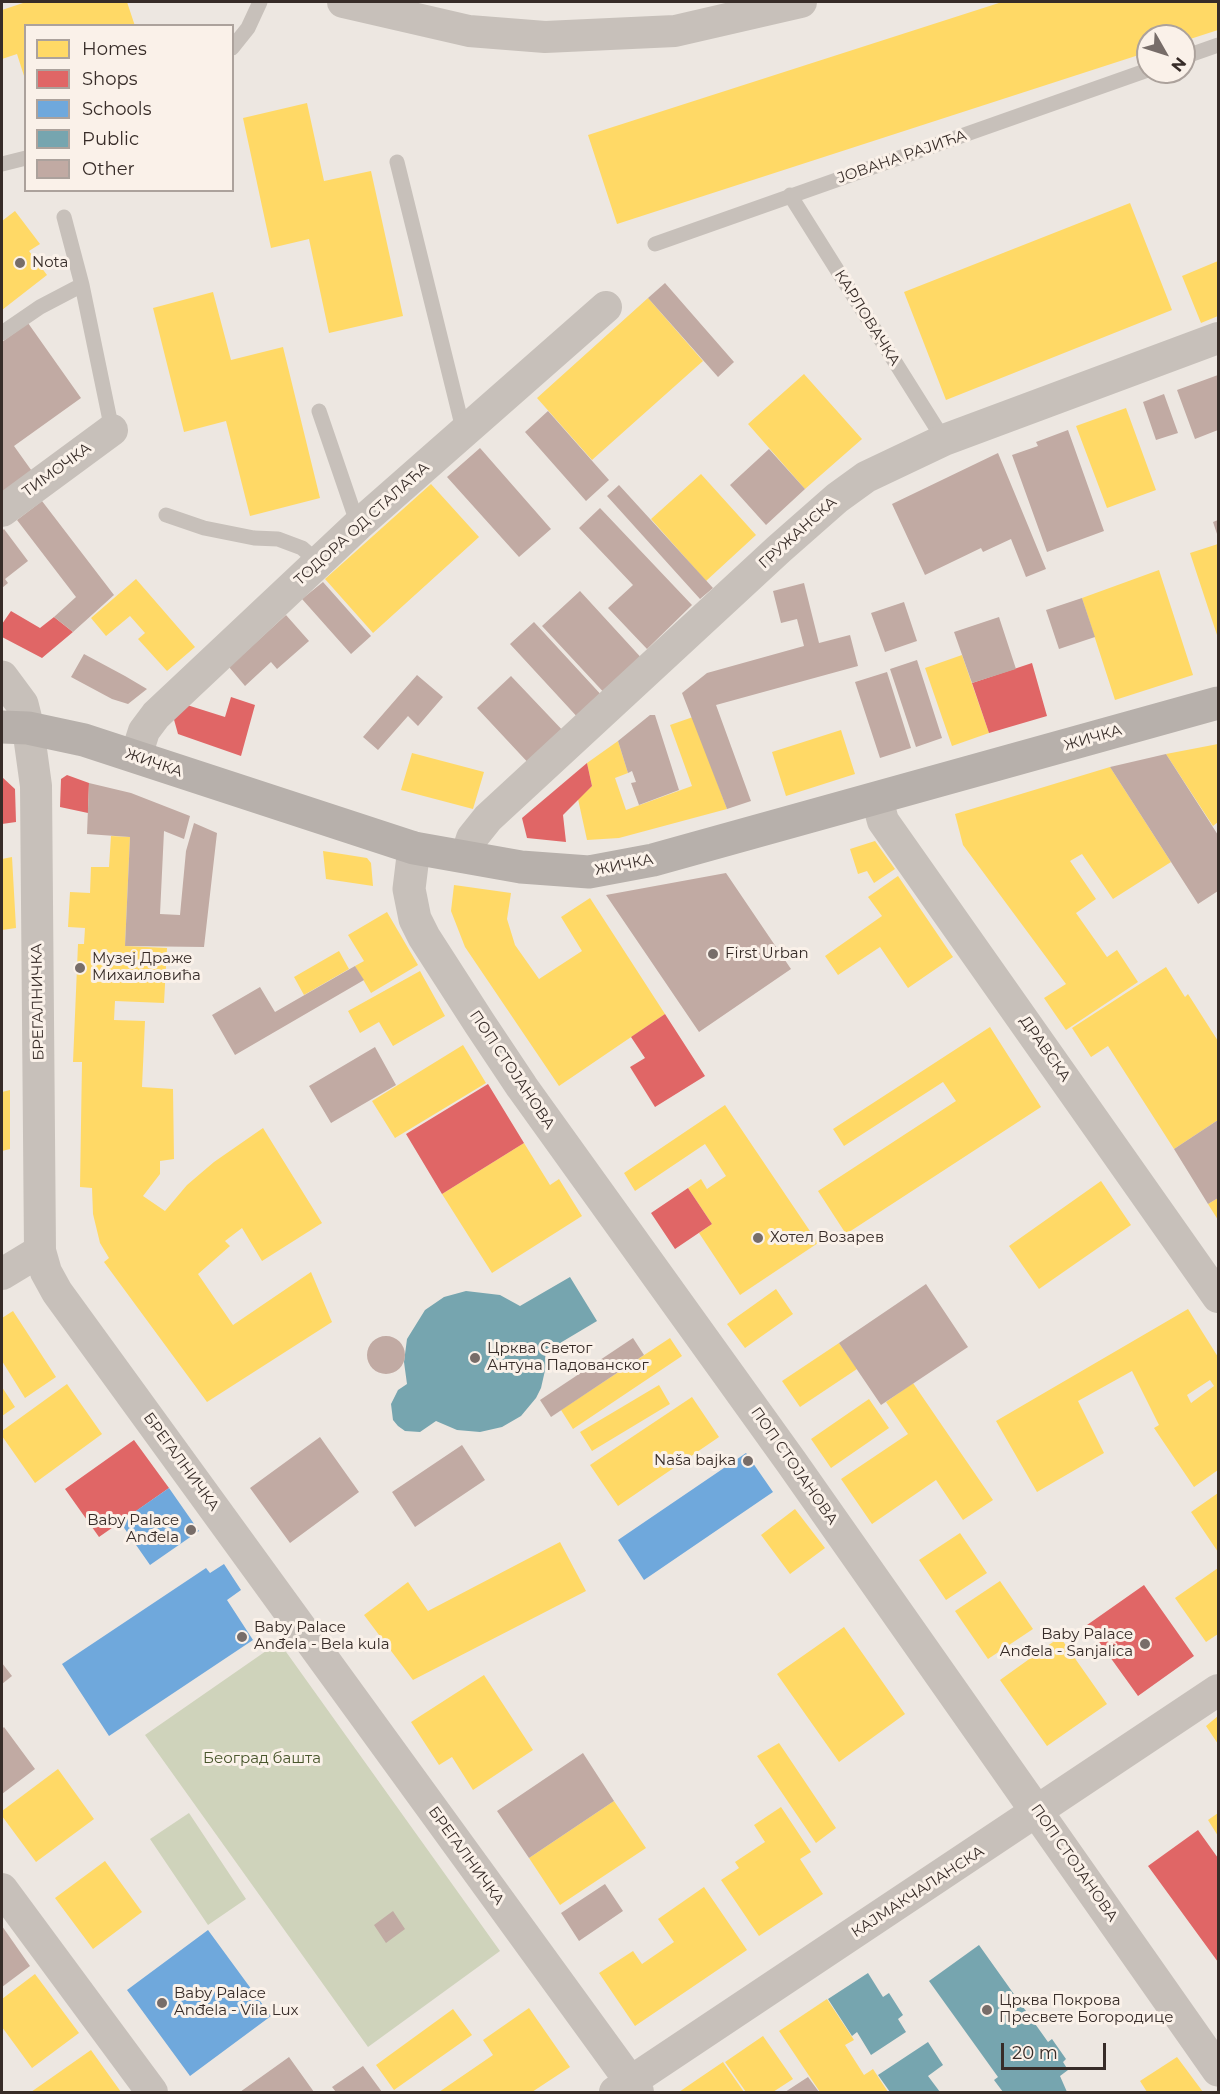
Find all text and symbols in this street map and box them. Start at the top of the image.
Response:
legend [24,24,234,192]
north arrow [1136,24,1196,84]
text: Homes [82,38,147,60]
text: N [1167,53,1190,75]
text: Shops [82,68,138,90]
text: Schools [82,98,151,120]
street label: ЈОВАНА РАЈИЋА [835,126,969,188]
text: Public [82,128,139,150]
text: Other [82,158,135,180]
place label: Nota [32,254,68,272]
marker: Nota [13,256,27,270]
street label: КАРЛОВАЧКА [830,267,904,369]
street label: ТИМОЧКА [19,439,95,501]
street label: ТОДОРА ОД СТАЛАЋА [291,459,433,589]
street label: ГРУЖАНСКА [755,493,841,573]
street label: ЖИЧКА [1062,721,1124,755]
street label: ЖИЧКА [123,745,185,781]
street label: ЖИЧКА [593,851,655,879]
street label: БРЕГАЛНИЧКА [28,943,48,1061]
place label: First Urban [725,945,809,963]
marker: First Urban [706,947,720,961]
place label: Музеј Драже Михаиловића [92,950,201,985]
marker: Музеј Драже Михаиловића [73,961,87,975]
street label: ПОП СТОЈАНОВА [466,1007,558,1133]
street label: ДРАВСКА [1016,1013,1074,1085]
place label: Хотел Возарев [770,1229,884,1247]
marker: Хотел Возарев [751,1231,765,1245]
place label: Црква Светог Антуна Падованског [487,1340,649,1375]
marker: Црква Светог Антуна Падованског [468,1351,482,1365]
street label: ПОП СТОЈАНОВА [747,1404,841,1528]
street label: БРЕГАЛНИЧКА [139,1409,223,1515]
place label: Naša bajka [654,1452,736,1470]
marker: Naša bajka [741,1454,755,1468]
place label: Baby Palace Anđela [87,1512,179,1547]
marker: Baby Palace Anđela [184,1523,198,1537]
place label: Baby Palace Anđela - Bela kula [254,1619,390,1654]
place label: Baby Palace Anđela - Sanjalica [1000,1626,1133,1661]
marker: Baby Palace Anđela - Bela kula [235,1630,249,1644]
marker: Baby Palace Anđela - Sanjalica [1138,1637,1152,1651]
park label: Београд башта [203,1750,321,1768]
street label: ПОП СТОЈАНОВА [1027,1801,1121,1925]
street label: БРЕГАЛНИЧКА [424,1803,508,1909]
street label: КАЈМАКЧАЛАНСКА [848,1842,988,1942]
place label: Baby Palace Anđela - Vila Lux [174,1985,298,2020]
place label: Црква Покрова Пресвете Богородице [999,1992,1174,2027]
marker: Baby Palace Anđela - Vila Lux [155,1996,169,2010]
marker: Црква Покрова Пресвете Богородице [980,2003,994,2017]
scale bar [1004,2031,1109,2069]
text: 20 m [1012,2042,1058,2064]

